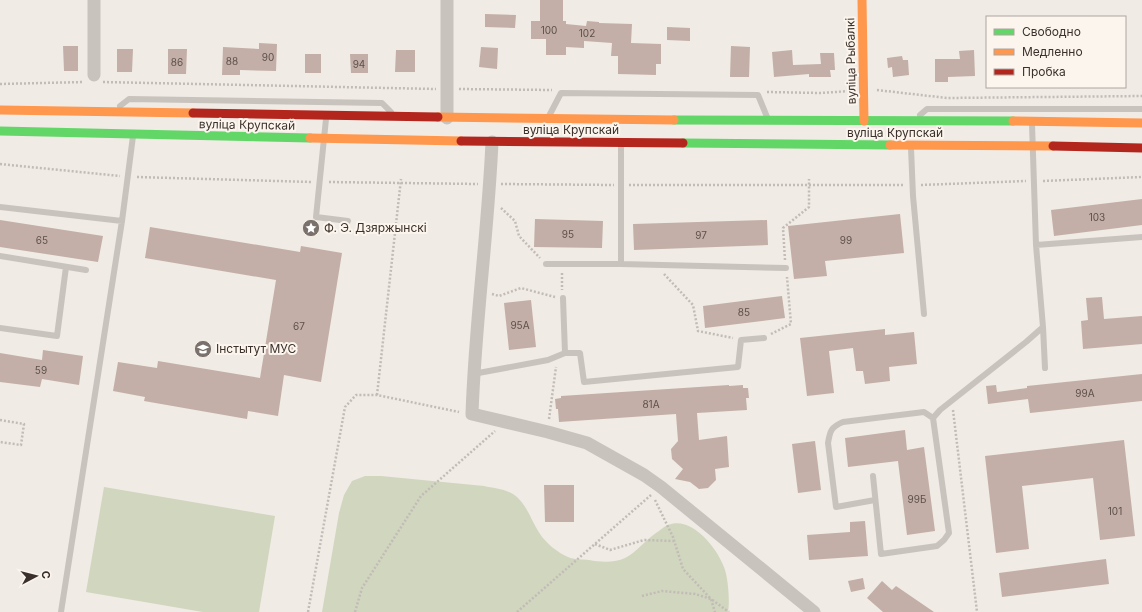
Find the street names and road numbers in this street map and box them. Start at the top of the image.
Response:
street label: вуліца Рыбалкі [842,17,859,105]
street label: вуліца Крупскай [199,116,295,133]
street label: вуліца Крупскай [523,122,619,137]
street label: вуліца Крупскай [847,125,943,140]

